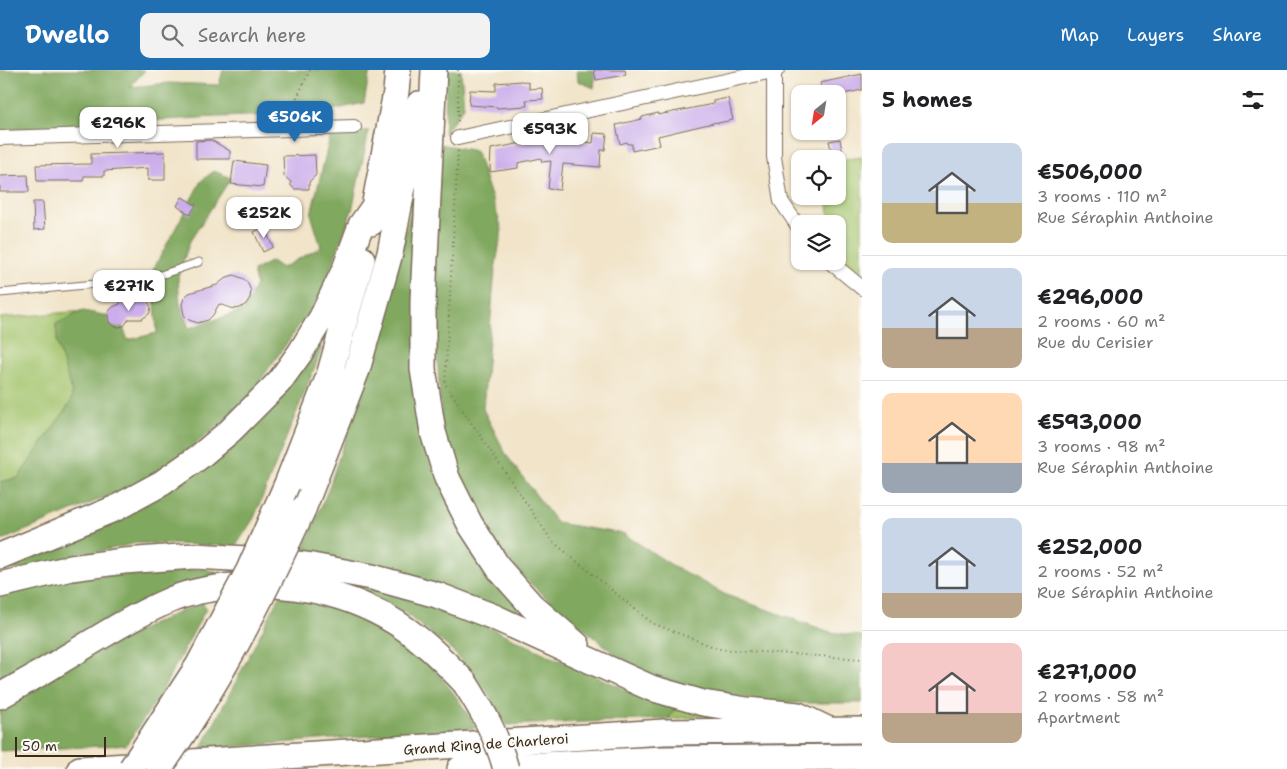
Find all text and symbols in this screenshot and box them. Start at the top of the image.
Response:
search box [140,13,490,58]
text: Dwello [25,19,110,51]
icon: search [158,21,186,49]
text: Search here [198,23,306,48]
text: Map [1061,23,1099,47]
text: Layers [1127,23,1184,47]
text: Share [1212,23,1262,47]
north arrow [791,85,846,140]
map controls [791,85,846,270]
text: 5 homes [882,86,973,114]
icon: filters [1239,86,1267,114]
pin: €506K [260,100,330,143]
pin: €296K [83,106,153,149]
text: €506K [268,106,322,127]
text: €296K [91,112,145,133]
pin: €593K [515,112,585,155]
text: €593K [523,118,577,139]
button: locate [791,150,846,205]
text: €506,000 [1037,158,1143,186]
icon: home [922,163,982,223]
text: 3 rooms · 110 m² [1037,186,1167,207]
pin: €252K [229,196,299,239]
text: €252K [237,202,291,223]
text: Rue Séraphin Anthoine [1037,207,1214,228]
button: layers [791,215,846,270]
pin: €271K [94,270,164,312]
text: €271K [104,275,154,296]
text: €296,000 [1037,283,1143,311]
icon: home [922,288,982,348]
text: 2 rooms · 60 m² [1037,311,1165,332]
text: Rue du Cerisier [1037,332,1153,353]
text: €593,000 [1037,408,1142,436]
icon: home [922,413,982,473]
text: 3 rooms · 98 m² [1037,436,1166,457]
text: Rue Séraphin Anthoine [1037,457,1214,478]
text: €252,000 [1037,533,1143,561]
icon: home [922,538,982,598]
text: 2 rooms · 52 m² [1037,561,1164,582]
text: Rue Séraphin Anthoine [1037,582,1214,603]
text: €271,000 [1037,658,1137,686]
icon: home [922,663,982,723]
text: 2 rooms · 58 m² [1037,686,1164,707]
text: Apartment [1037,707,1120,728]
street label: Grand Ring de Charleroi [403,729,569,759]
scale bar [15,734,106,757]
text: 50 m [22,737,57,755]

